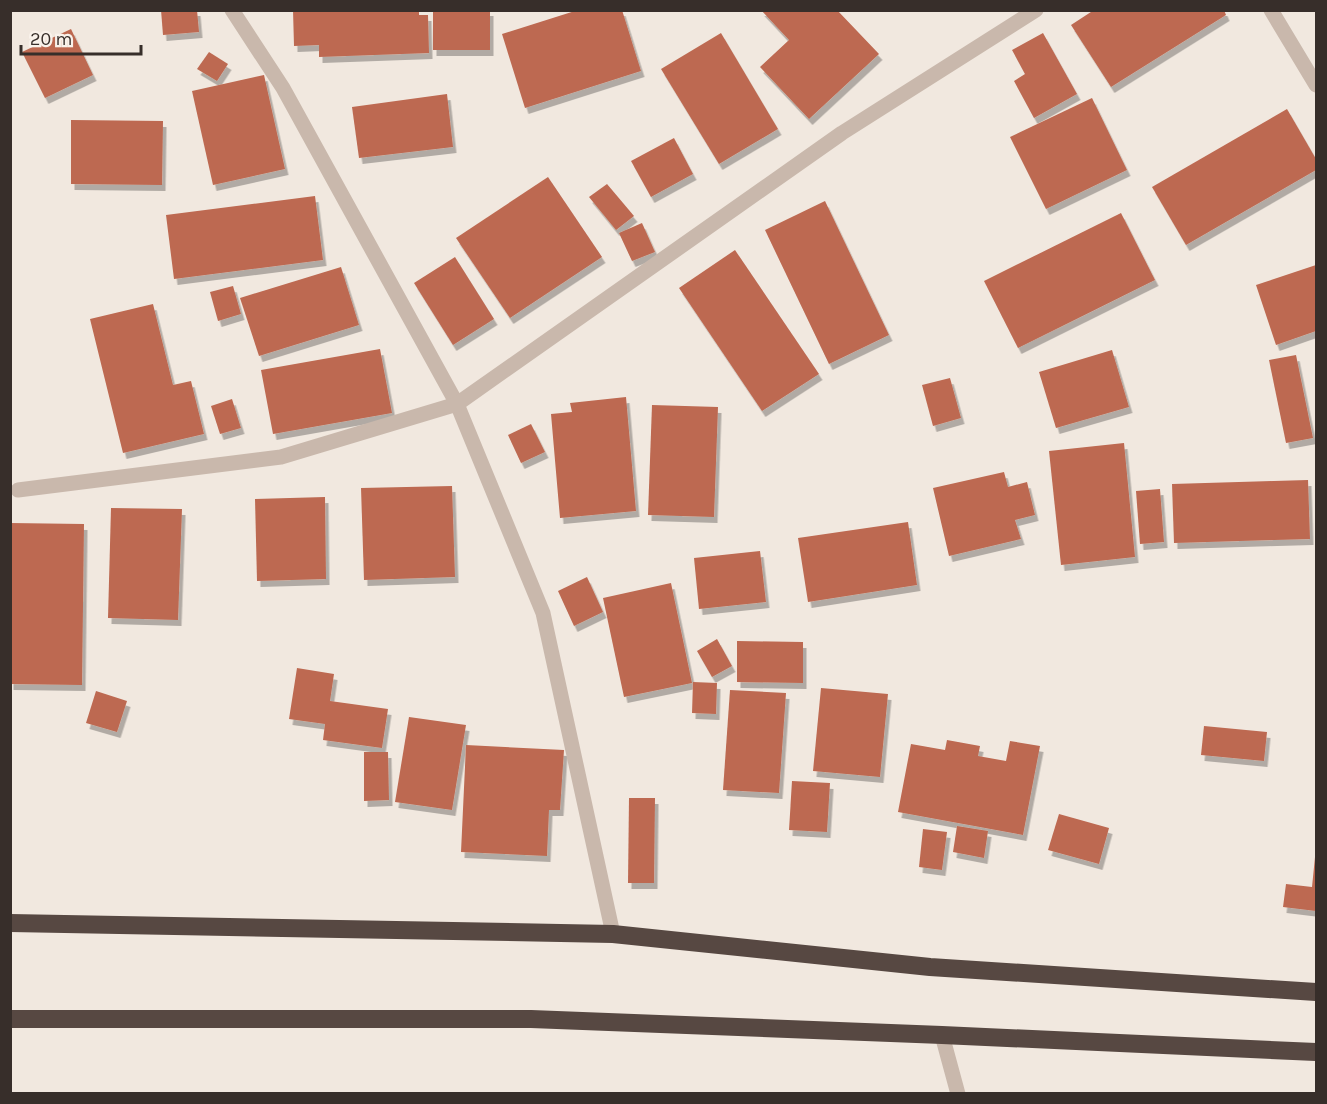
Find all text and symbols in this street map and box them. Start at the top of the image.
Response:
scale bar [21,18,141,56]
text: 20 m [30,28,72,50]

